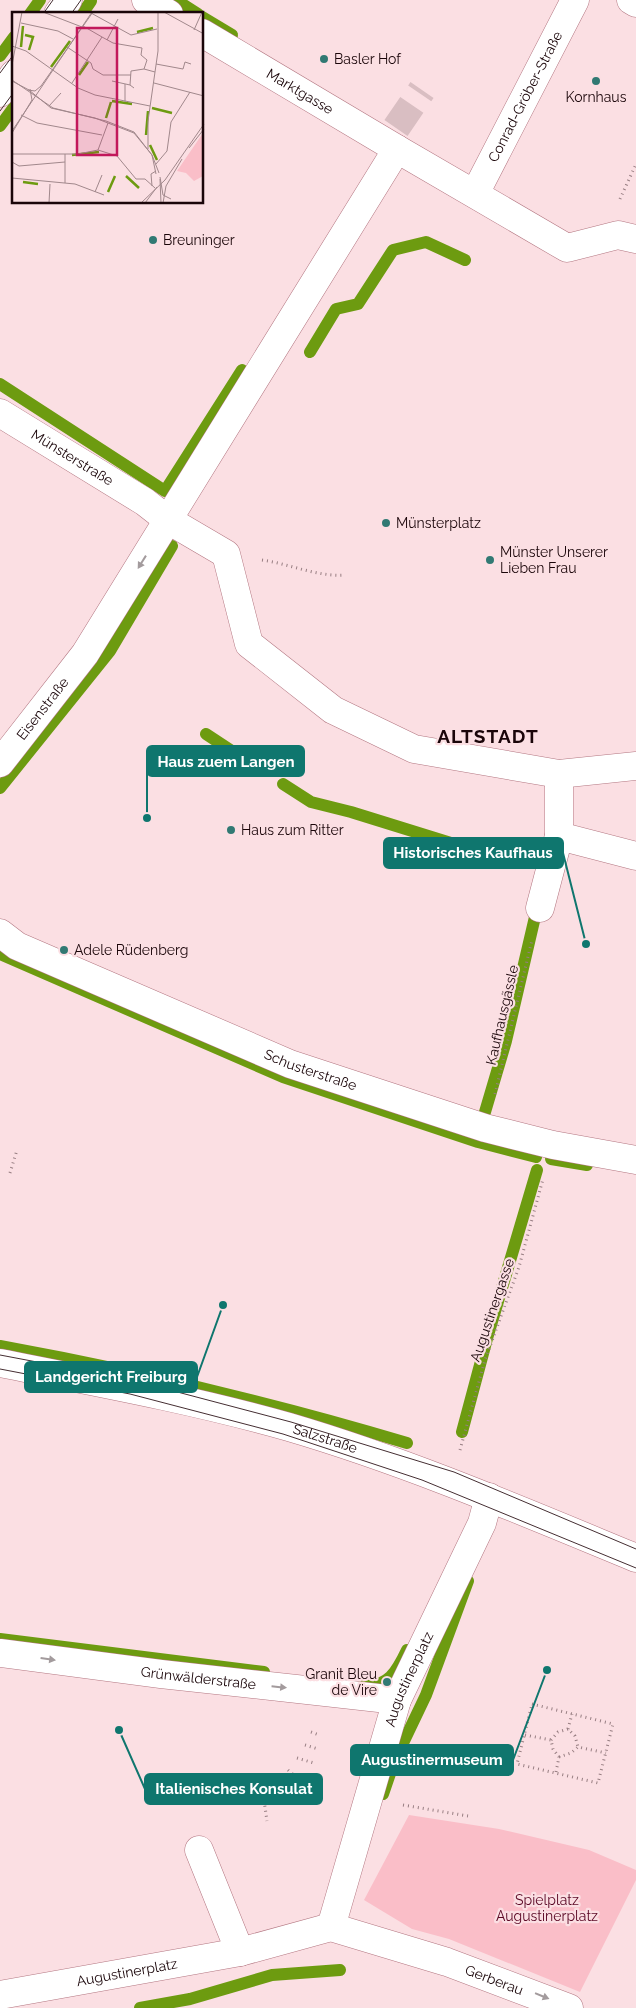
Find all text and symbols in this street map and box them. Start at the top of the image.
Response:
inset map [12,12,204,204]
street label: Conrad-Gröber-Straße [485,28,566,165]
place label: Basler Hof [334,51,402,67]
marker: Basler Hof [318,53,330,65]
street label: Marktgasse [264,65,336,117]
marker: Kornhaus [590,75,602,87]
place label: Kornhaus [566,89,627,105]
place label: Breuninger [163,232,235,248]
marker: Breuninger [147,234,159,246]
street label: Münsterstraße [29,426,116,489]
place label: Münsterplatz [396,515,481,531]
marker: Münsterplatz [380,517,392,529]
place label: Münster Unserer Lieben Frau [500,544,608,576]
marker: Münster Unserer Lieben Frau [484,554,496,566]
one-way arrow [138,555,147,568]
street label: Eisenstraße [13,674,72,743]
district label: ALTSTADT [437,725,539,747]
callout: Haus zuem Langen [147,746,304,776]
text: Haus zuem Langen [157,753,295,771]
place label: Haus zum Ritter [241,822,344,838]
marker: Haus zum Ritter [225,824,237,836]
callout: Historisches Kaufhaus [384,838,563,868]
text: Historisches Kaufhaus [393,844,553,862]
place label: Adele Rüdenberg [74,942,188,958]
marker: Adele Rüdenberg [58,944,70,956]
street label: Kaufhausgässle [483,963,521,1067]
street label: Schusterstraße [262,1046,359,1093]
street label: Augustinergasse [467,1256,517,1364]
callout: Landgericht Freiburg [25,1362,197,1392]
text: Landgericht Freiburg [35,1368,187,1386]
street label: Salzstraße [291,1421,360,1456]
street label: Augustinerplatz [382,1629,437,1729]
one-way arrow [41,1655,57,1663]
street label: Grünwälderstraße [140,1663,257,1692]
place label: Granit Bleu de Vire [305,1666,377,1698]
marker: Granit Bleu de Vire [381,1676,393,1688]
one-way arrow [271,1683,287,1691]
callout: Augustinermuseum [351,1745,513,1775]
text: Augustinermuseum [361,1751,503,1769]
callout: Italienisches Konsulat [145,1774,322,1804]
text: Italienisches Konsulat [155,1780,313,1798]
park label: Spielplatz Augustinerplatz [496,1892,598,1924]
street label: Augustinerplatz [75,1955,179,1989]
street label: Gerberau [463,1962,526,1998]
one-way arrow [535,1992,550,2000]

